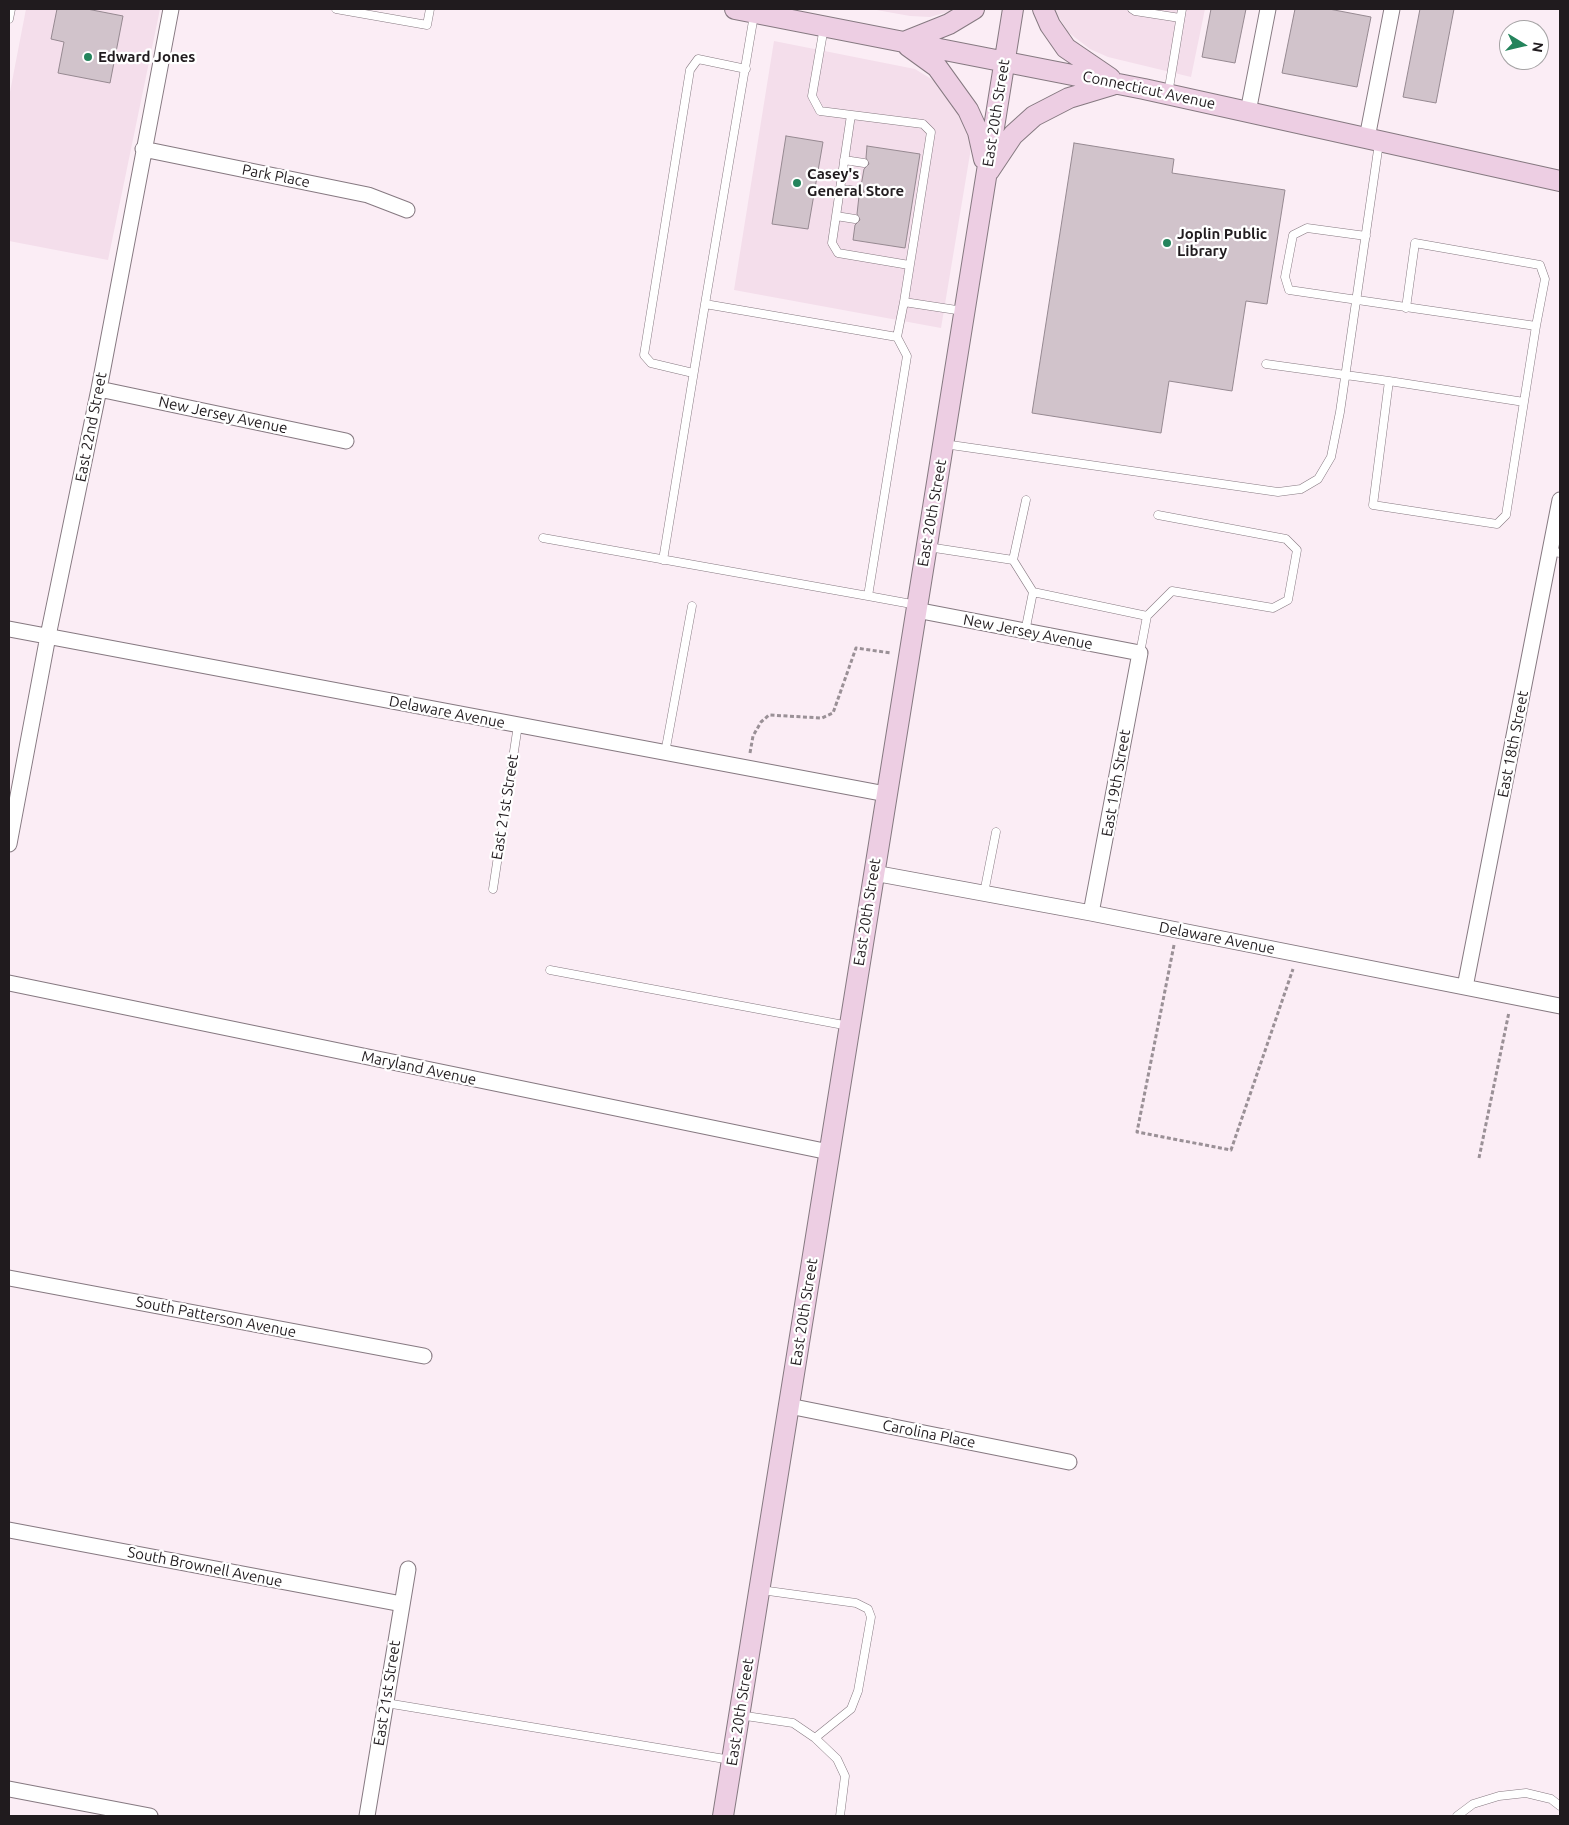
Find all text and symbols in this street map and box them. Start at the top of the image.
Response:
north arrow [1499,20,1549,70]
text: N [1529,41,1547,54]
place label: Edward Jones [98,48,195,66]
marker: Edward Jones [82,51,94,63]
street label: East 20th Street [979,58,1013,168]
street label: Connecticut Avenue [1081,67,1217,113]
street label: Park Place [240,161,312,191]
place label: Casey's General Store [807,165,904,200]
marker: Casey's General Store [791,177,803,189]
place label: Joplin Public Library [1177,225,1267,260]
marker: Joplin Public Library [1161,237,1173,249]
street label: East 22nd Street [72,371,110,483]
street label: New Jersey Avenue [157,393,289,437]
street label: East 20th Street [914,458,950,568]
street label: New Jersey Avenue [962,611,1094,653]
street label: East 18th Street [1494,689,1532,799]
street label: Delaware Avenue [387,692,507,732]
street label: East 19th Street [1098,728,1134,838]
street label: East 21st Street [488,753,522,861]
street label: East 20th Street [850,857,884,967]
street label: Delaware Avenue [1157,918,1277,958]
street label: Maryland Avenue [360,1047,478,1089]
street label: East 20th Street [787,1257,821,1367]
street label: South Patterson Avenue [134,1293,298,1341]
street label: Carolina Place [881,1416,977,1452]
street label: South Brownell Avenue [126,1543,284,1591]
street label: East 21st Street [370,1639,404,1747]
street label: East 20th Street [723,1657,757,1767]

